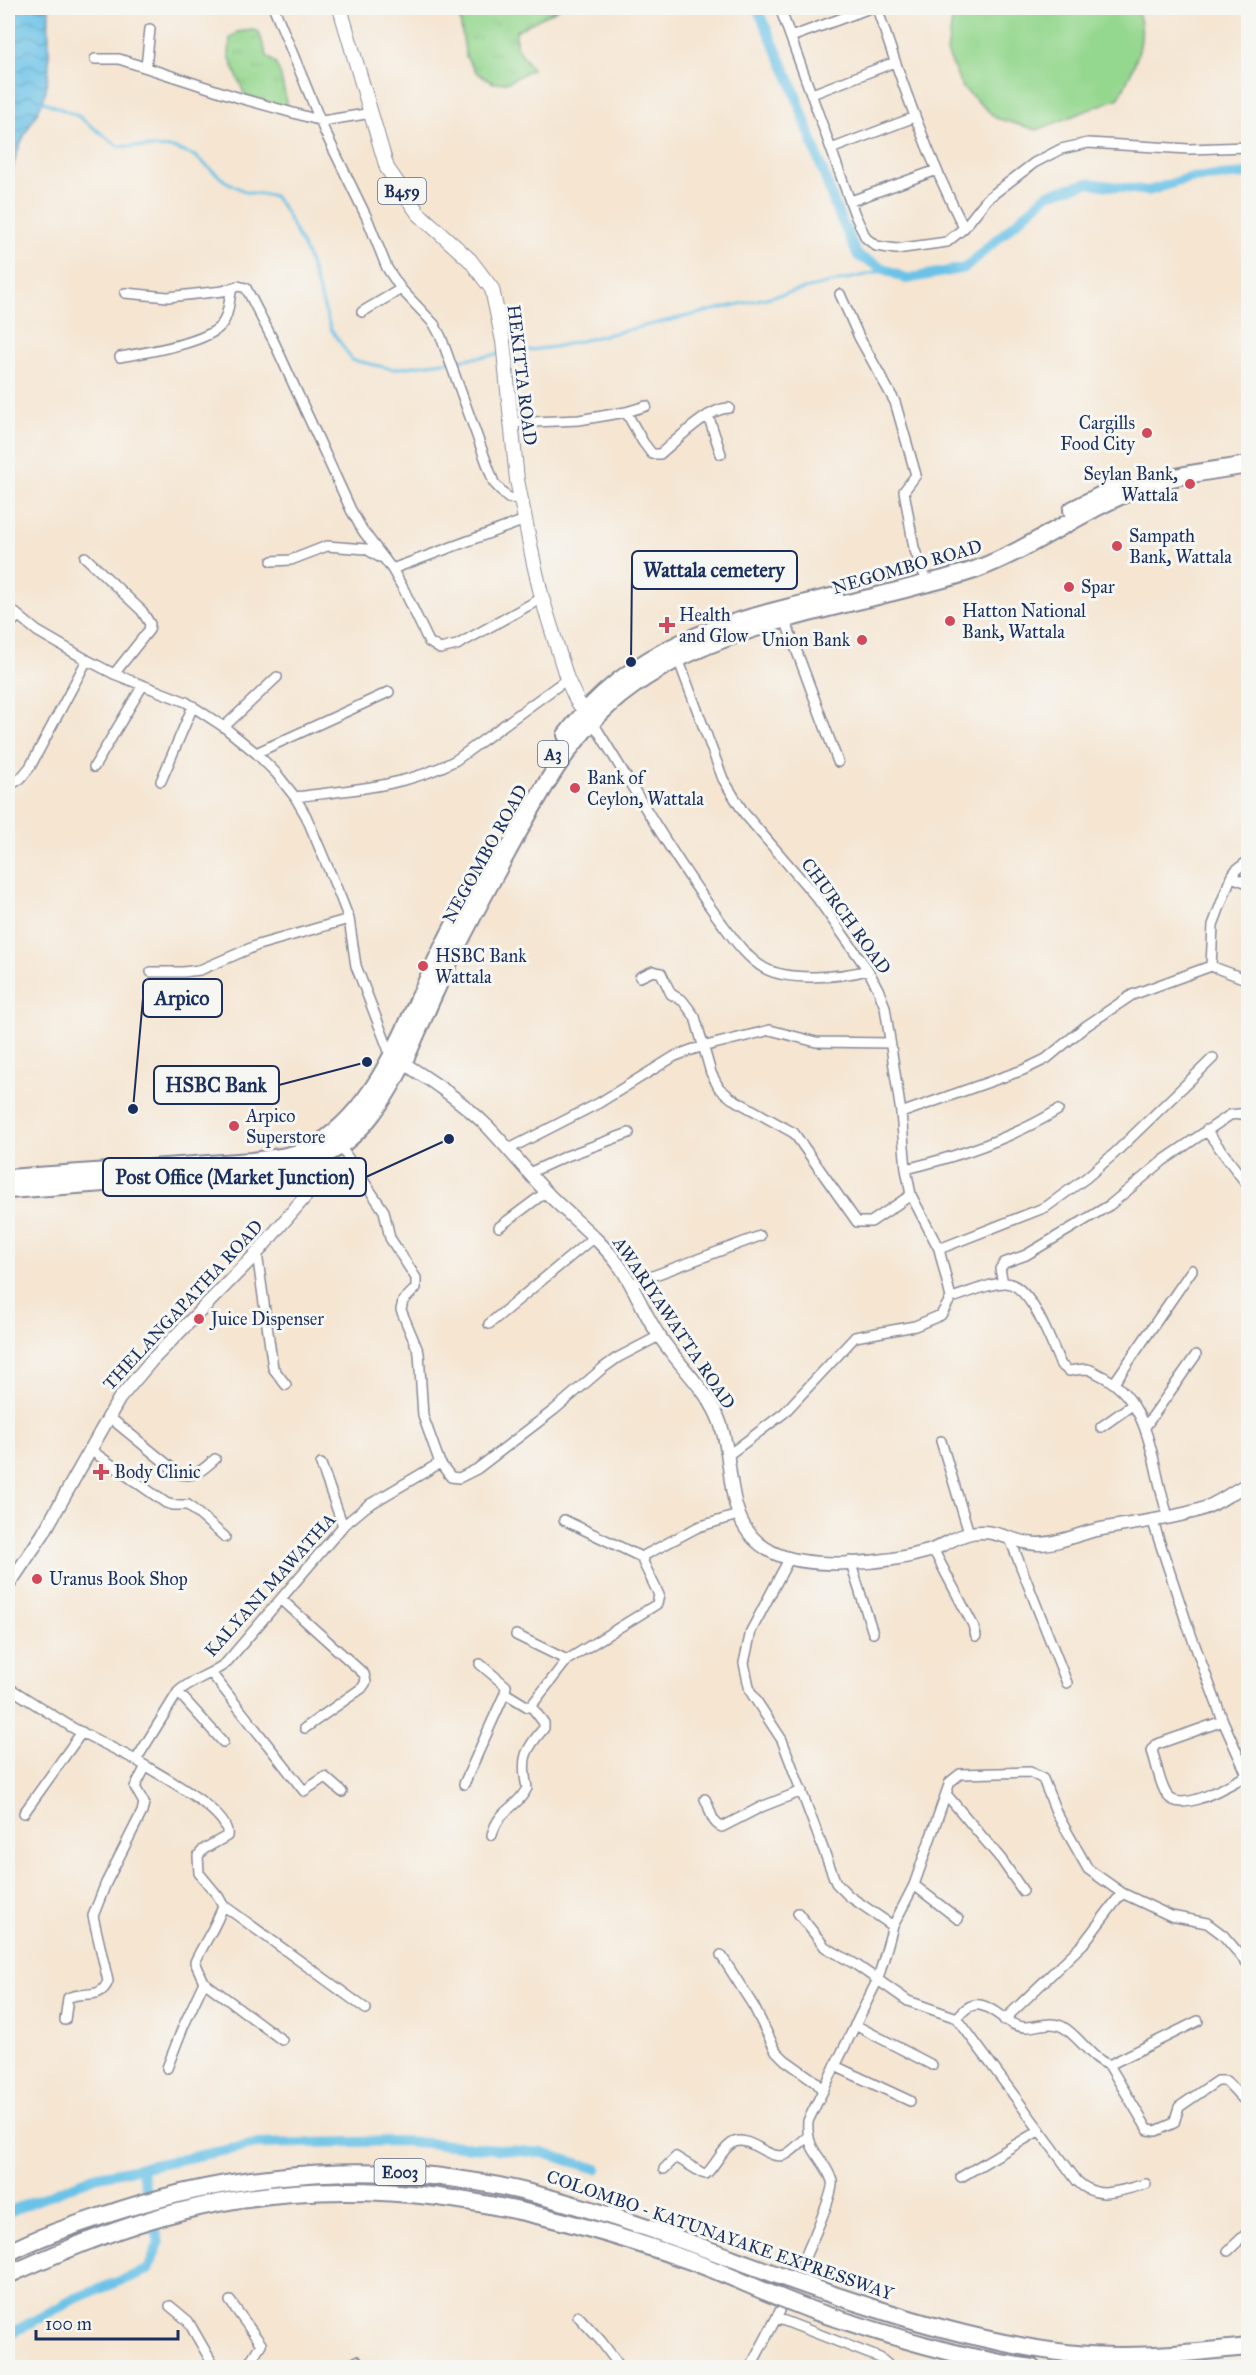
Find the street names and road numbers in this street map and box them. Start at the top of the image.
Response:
road number: B459 [378,178,426,204]
street label: HEKITTA ROAD [502,303,542,447]
street label: NEGOMBO ROAD [829,535,985,599]
road number: A3 [538,741,568,767]
street label: NEGOMBO ROAD [438,781,532,927]
street label: CHURCH ROAD [796,854,896,978]
street label: THELANGAPATHA ROAD [98,1215,268,1395]
street label: AWARIYAWATTA ROAD [608,1232,740,1413]
street label: KALYANI MAWATHA [200,1509,340,1661]
road number: E003 [374,2159,426,2185]
street label: COLOMBO - KATUNAYAKE EXPRESSWAY [544,2165,897,2305]

